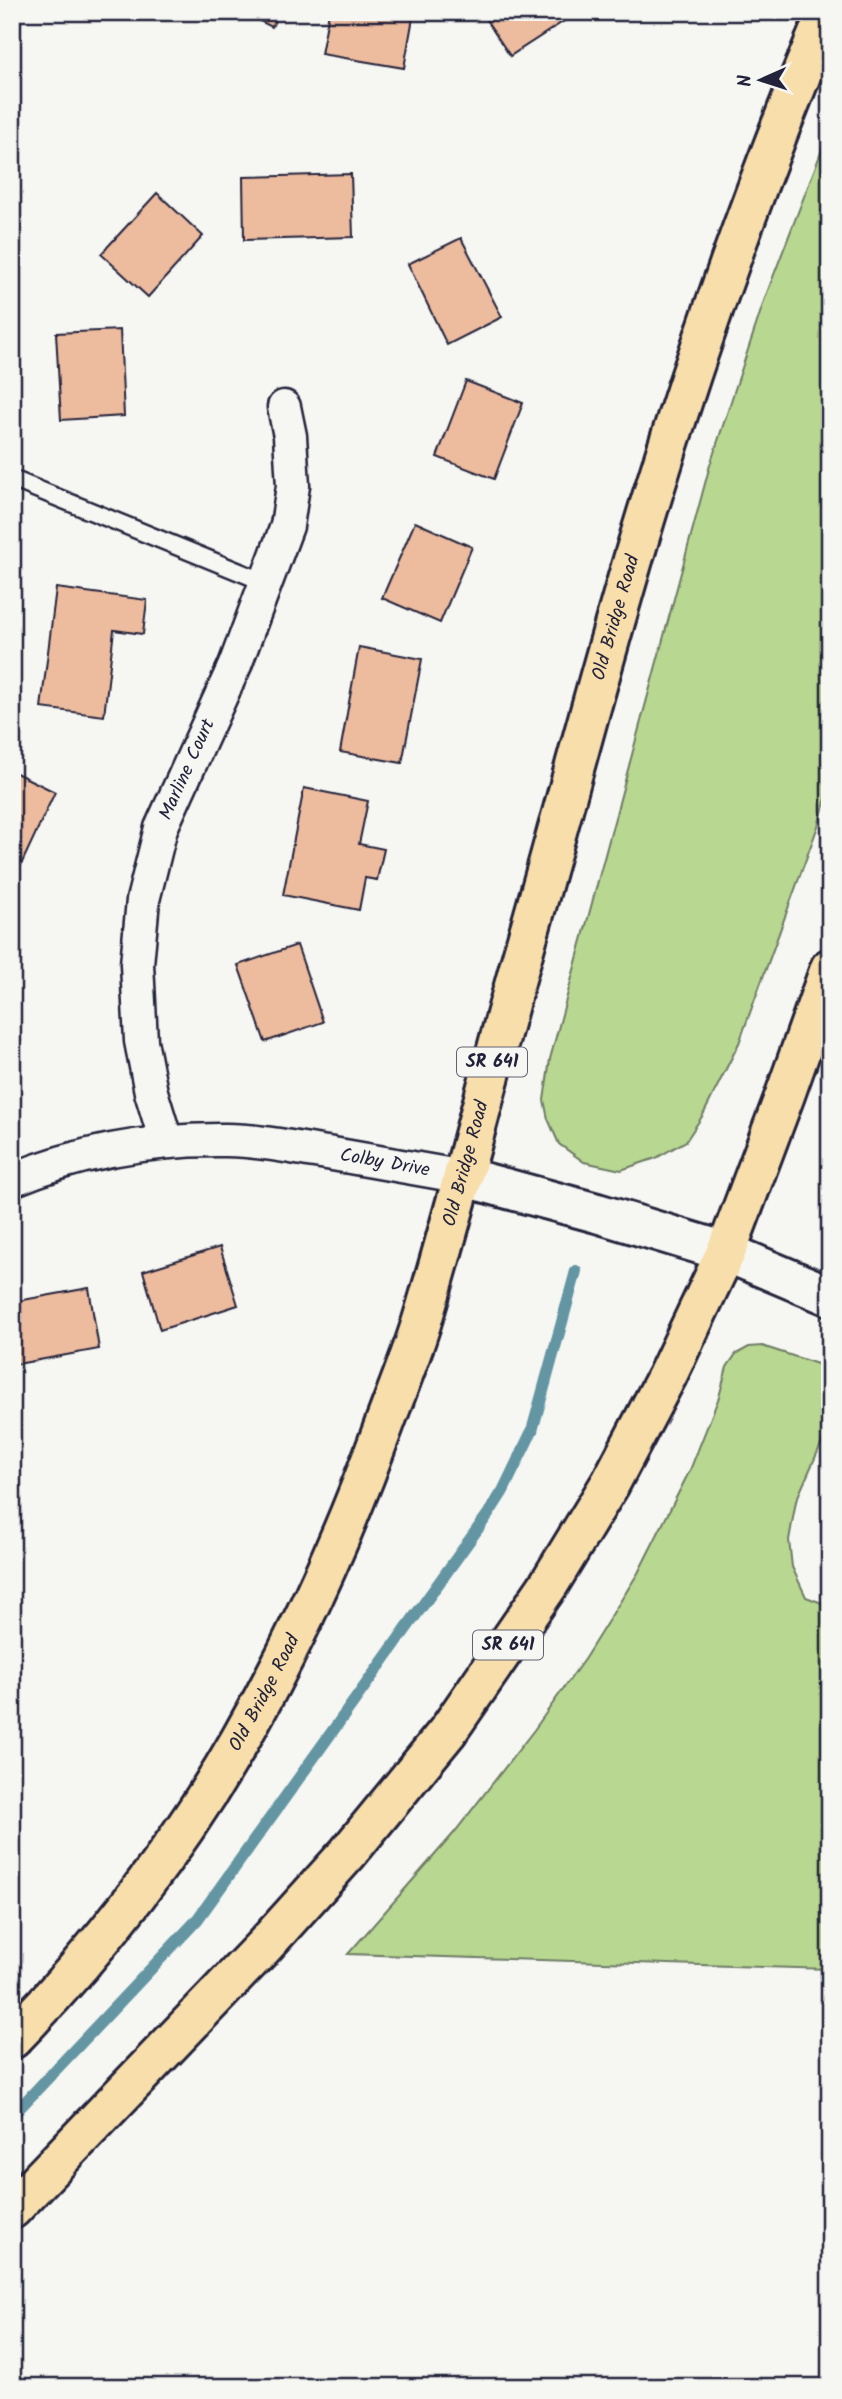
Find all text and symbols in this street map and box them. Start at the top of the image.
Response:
north arrow [726,46,796,116]
text: N [731,74,761,88]
street label: Old Bridge Road [584,551,649,684]
street label: Marline Court [151,713,224,825]
road number: SR 641 [457,1048,527,1077]
street label: Old Bridge Road [435,1097,498,1230]
street label: Colby Drive [338,1141,433,1186]
street label: Old Bridge Road [221,1629,309,1758]
road number: SR 641 [473,1630,543,1660]

